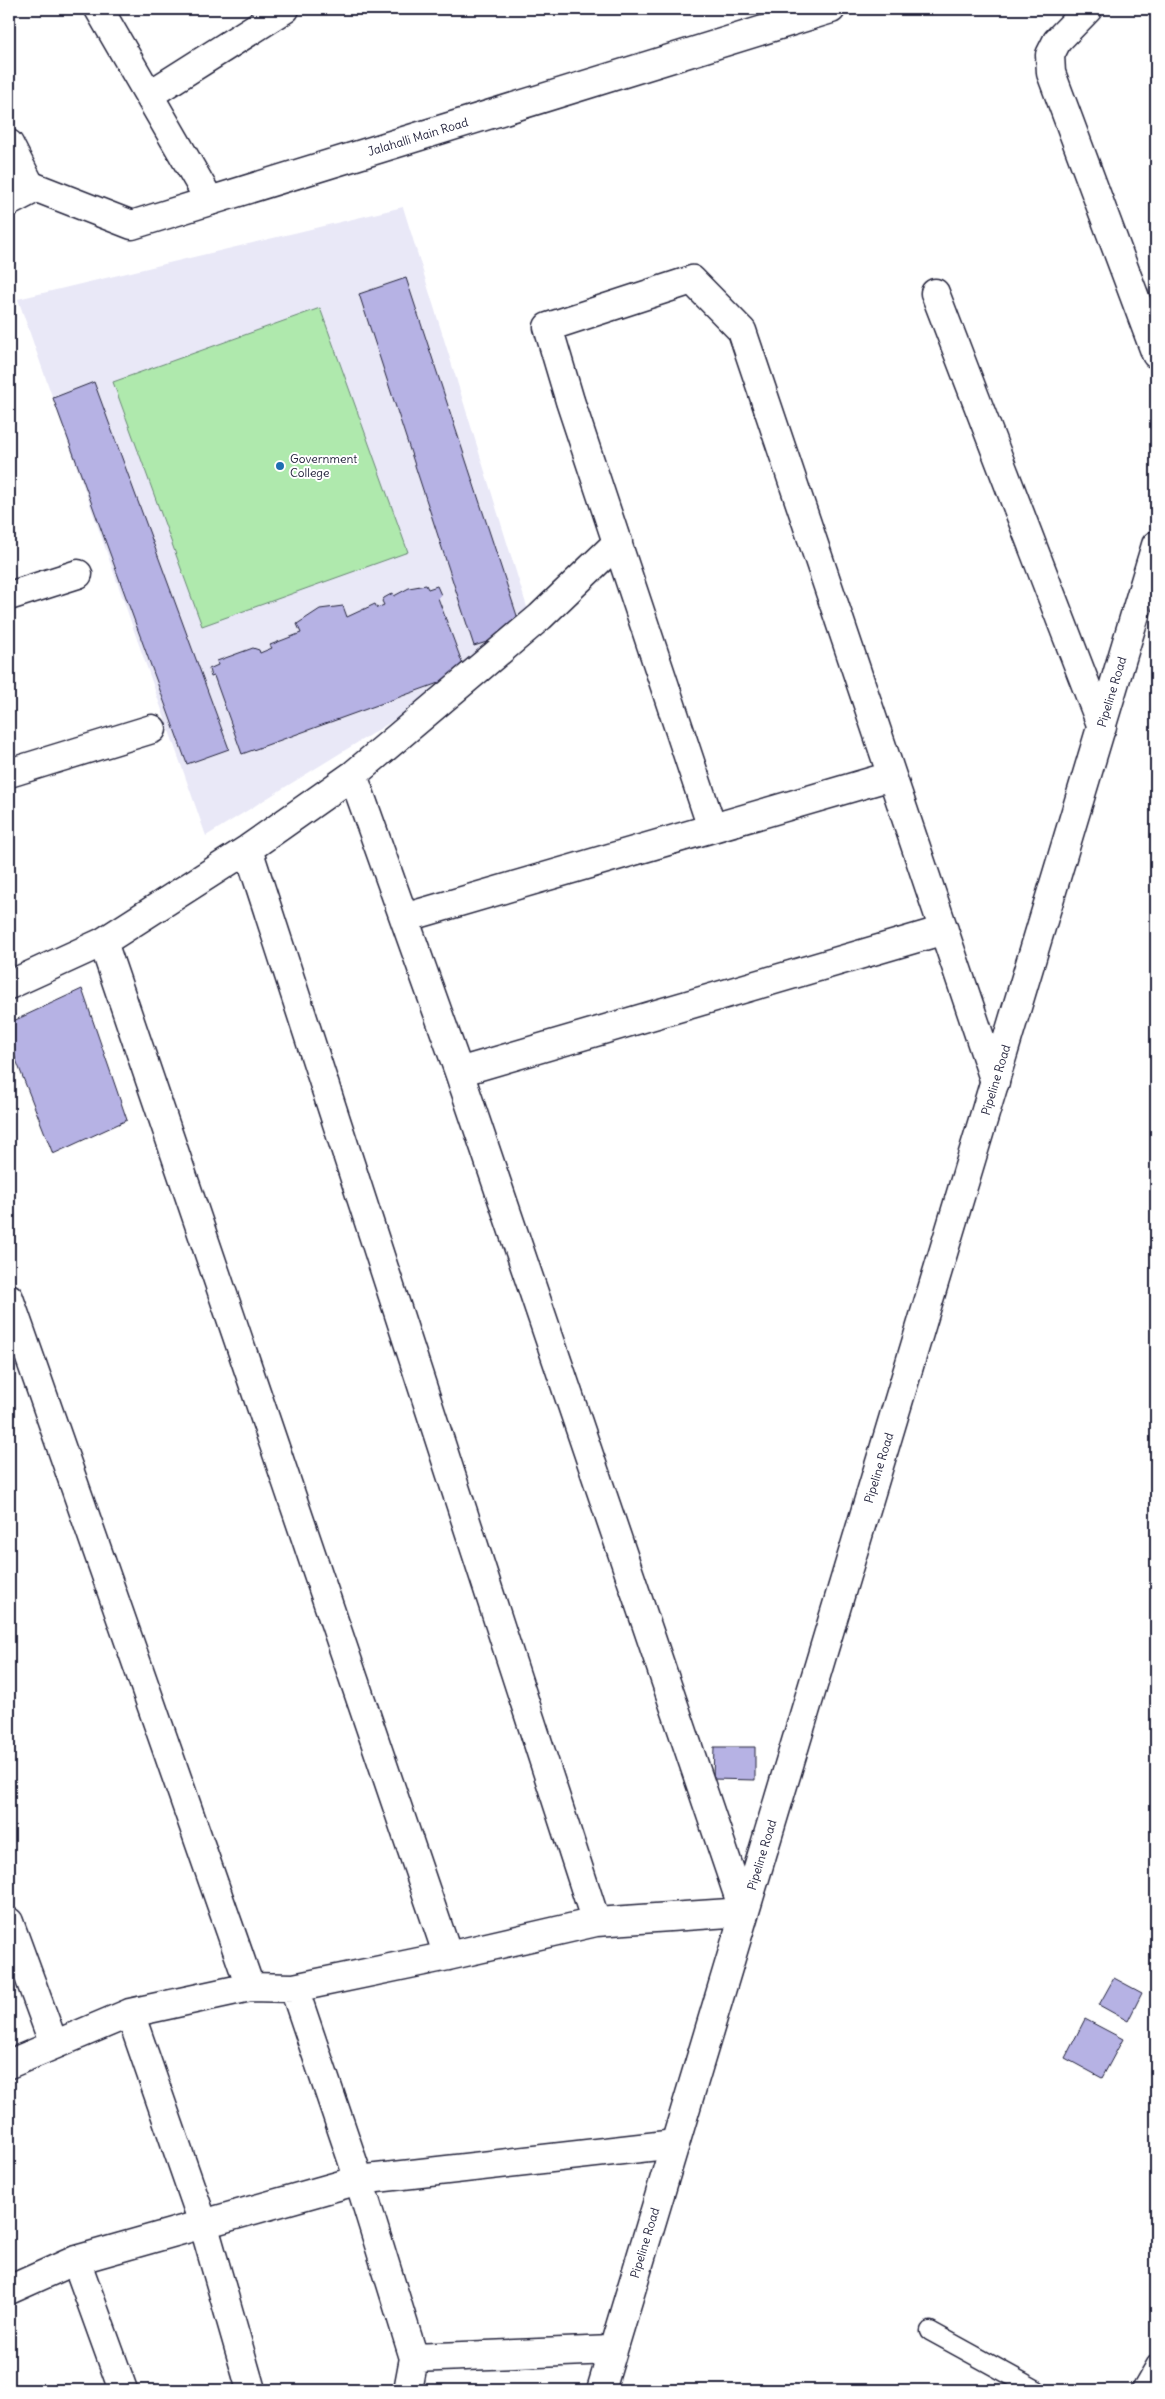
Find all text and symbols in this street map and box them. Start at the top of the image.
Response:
street label: Jalahalli Main Road [366,114,470,159]
place label: Government College [290,451,357,480]
marker: Government College [274,460,286,472]
street label: Pipeline Road [1094,655,1129,729]
street label: Pipeline Road [978,1043,1013,1117]
street label: Pipeline Road [861,1431,896,1505]
street label: Pipeline Road [744,1818,779,1892]
street label: Pipeline Road [627,2206,662,2280]

